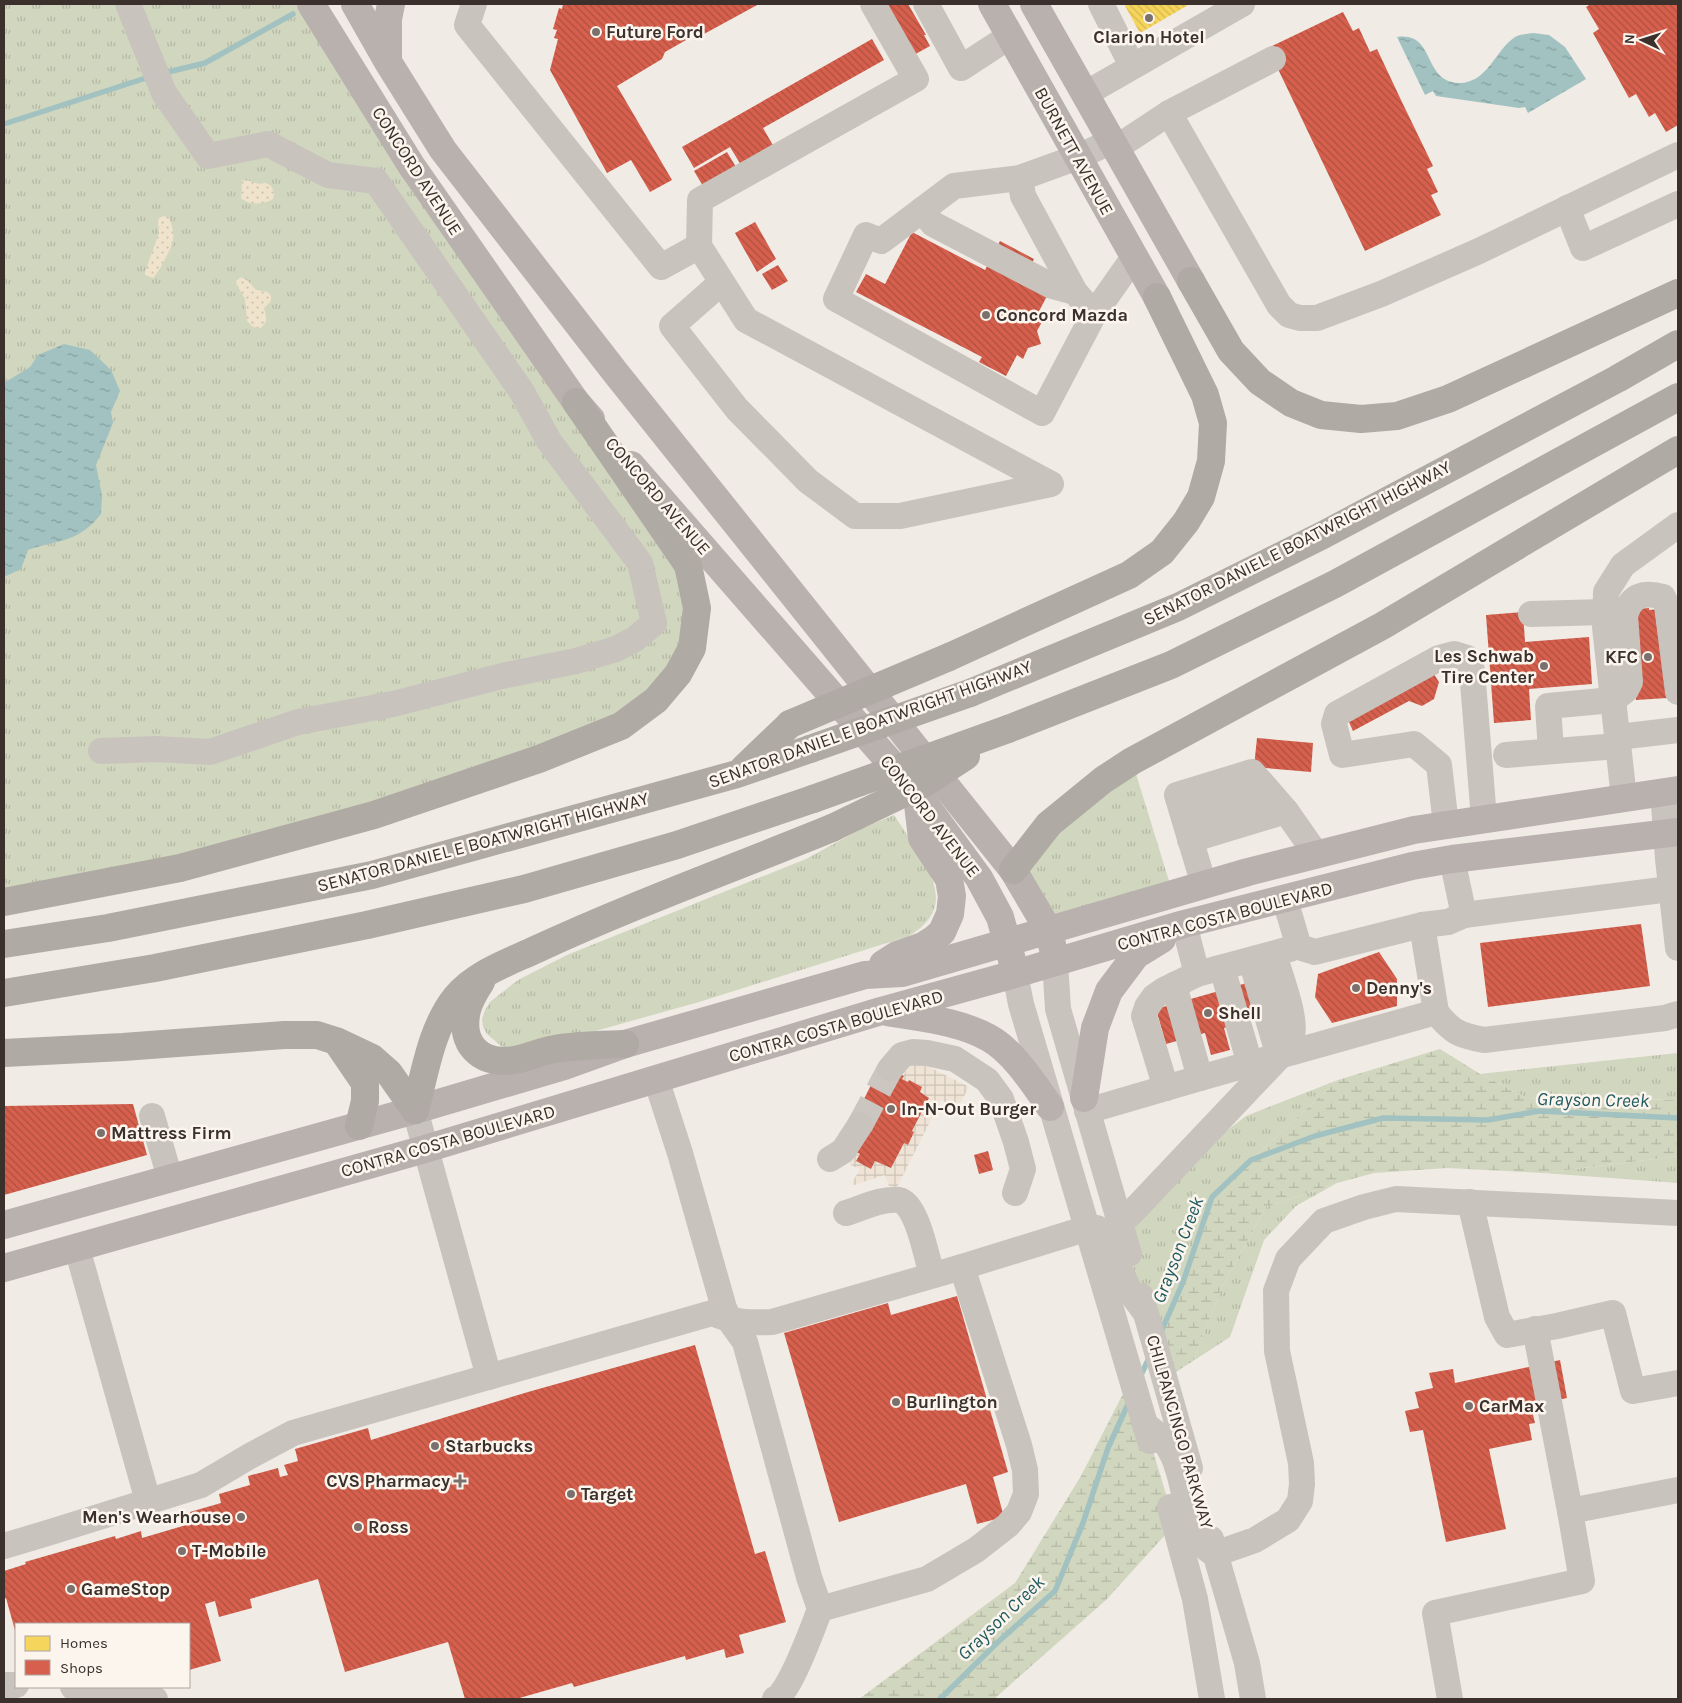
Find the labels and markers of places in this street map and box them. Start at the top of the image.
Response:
marker: Clarion Hotel [1143,12,1155,24]
place label: Future Ford [606,21,704,43]
marker: Future Ford [590,26,602,38]
place label: Clarion Hotel [1093,26,1205,48]
place label: Concord Mazda [996,304,1128,326]
marker: Concord Mazda [980,309,992,321]
place label: Les Schwab Tire Center [1434,645,1534,688]
place label: KFC [1605,646,1638,668]
marker: KFC [1642,651,1654,663]
marker: Les Schwab Tire Center [1538,660,1550,672]
place label: Denny's [1366,977,1432,999]
marker: Denny's [1350,982,1362,994]
place label: Shell [1218,1002,1261,1024]
marker: Shell [1202,1007,1214,1019]
place label: In-N-Out Burger [901,1098,1036,1120]
marker: In-N-Out Burger [885,1103,897,1115]
place label: Mattress Firm [111,1122,232,1144]
marker: Mattress Firm [95,1127,107,1139]
place label: Burlington [906,1391,998,1413]
place label: CarMax [1479,1395,1544,1417]
marker: Burlington [890,1396,902,1408]
marker: CarMax [1463,1400,1475,1412]
place label: Starbucks [445,1435,533,1457]
marker: Starbucks [429,1440,441,1452]
place label: CVS Pharmacy [326,1470,450,1492]
marker: CVS Pharmacy [454,1475,466,1487]
place label: Target [581,1483,633,1505]
marker: Target [565,1488,577,1500]
place label: Men's Wearhouse [82,1506,231,1528]
marker: Men's Wearhouse [235,1511,247,1523]
place label: Ross [368,1516,409,1538]
marker: Ross [352,1521,364,1533]
place label: T-Mobile [192,1540,266,1562]
marker: T-Mobile [176,1545,188,1557]
place label: GameStop [81,1578,170,1600]
marker: GameStop [65,1583,77,1595]

